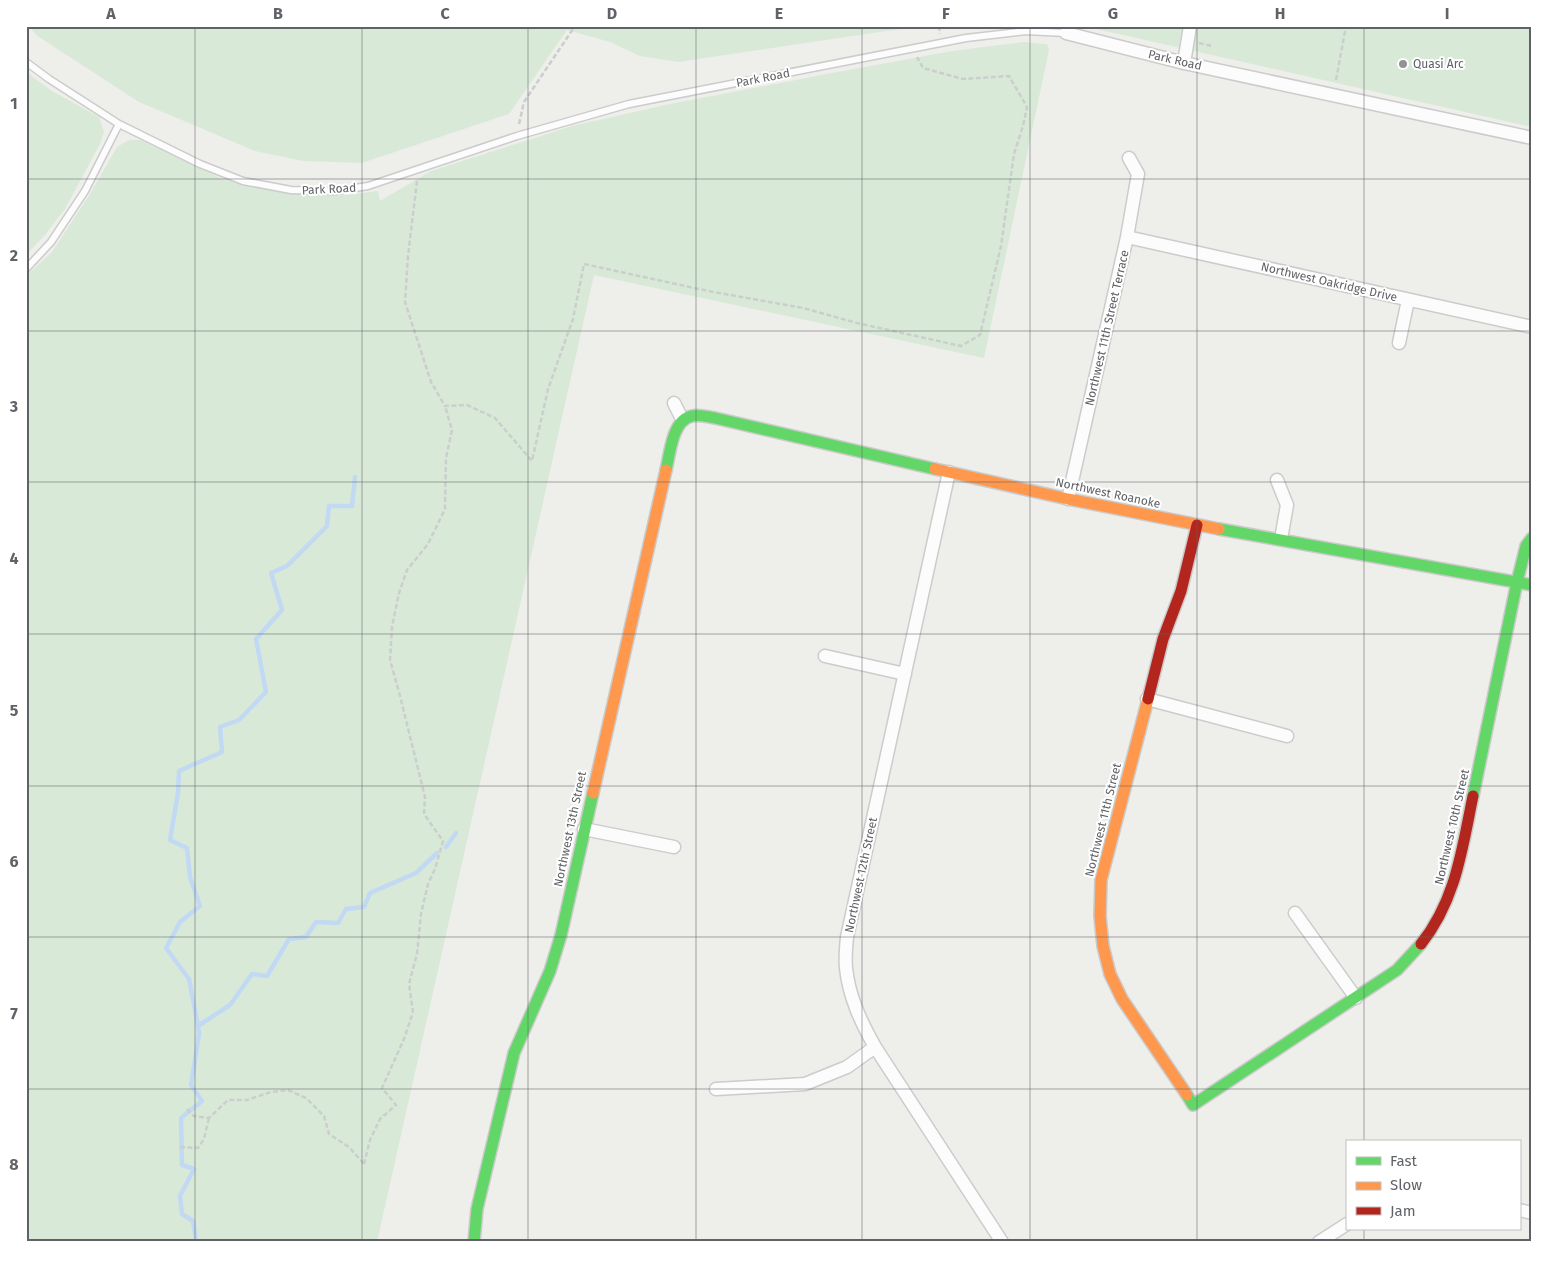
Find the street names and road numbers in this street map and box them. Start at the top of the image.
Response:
street label: Park Road [1147,47,1203,73]
street label: Park Road [735,66,791,90]
street label: Park Road [301,181,357,197]
street label: Northwest 11th Street Terrace [1082,249,1132,407]
street label: Northwest Oakridge Drive [1260,259,1398,305]
street label: Northwest Roanoke [1054,475,1162,511]
street label: Northwest 11th Street [1082,761,1124,878]
street label: Northwest 10th Street [1432,767,1472,886]
street label: Northwest 13th Street [551,769,589,888]
street label: Northwest 12th Street [842,815,880,934]

